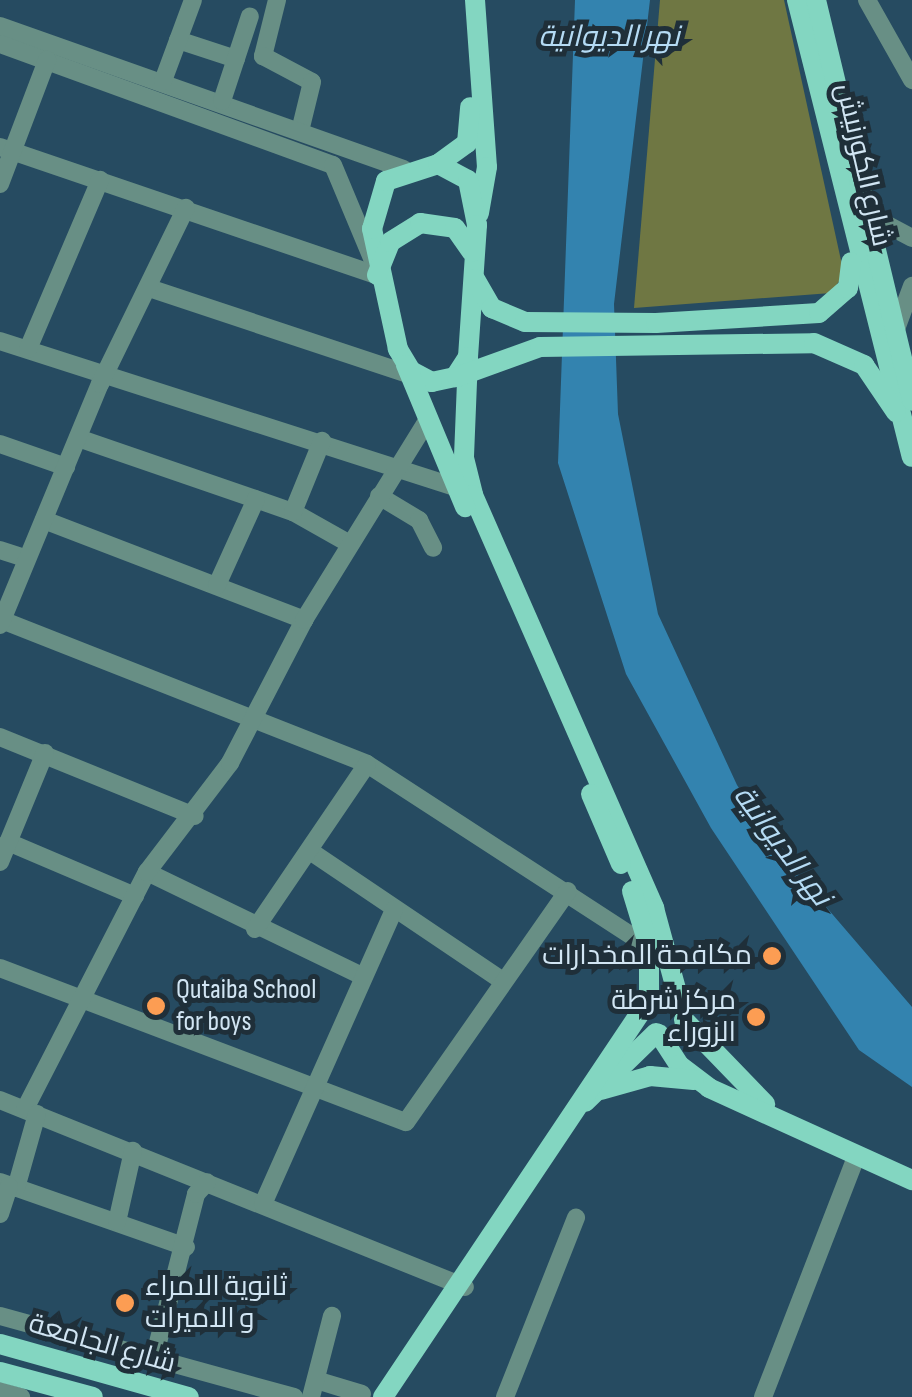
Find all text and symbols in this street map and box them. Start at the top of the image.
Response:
water label: نهر الديوانية [538,19,680,55]
street label: شارع الكورنيش [828,80,898,250]
water label: نهر الديوانية [725,779,839,913]
place label: مكافحة المخدارات [542,939,752,973]
marker: مكافحة المخدارات [761,945,783,967]
place label: Qutaiba School for boys [176,973,316,1039]
place label: مركز شرطة الزوراء [611,984,736,1050]
marker: Qutaiba School for boys [145,995,167,1017]
marker: مركز شرطة الزوراء [745,1006,767,1028]
place label: ثانوية الامراء و الاميرات [145,1270,287,1336]
marker: ثانوية الامراء و الاميرات [114,1292,136,1314]
street label: شارع الجامعة [25,1307,179,1381]

